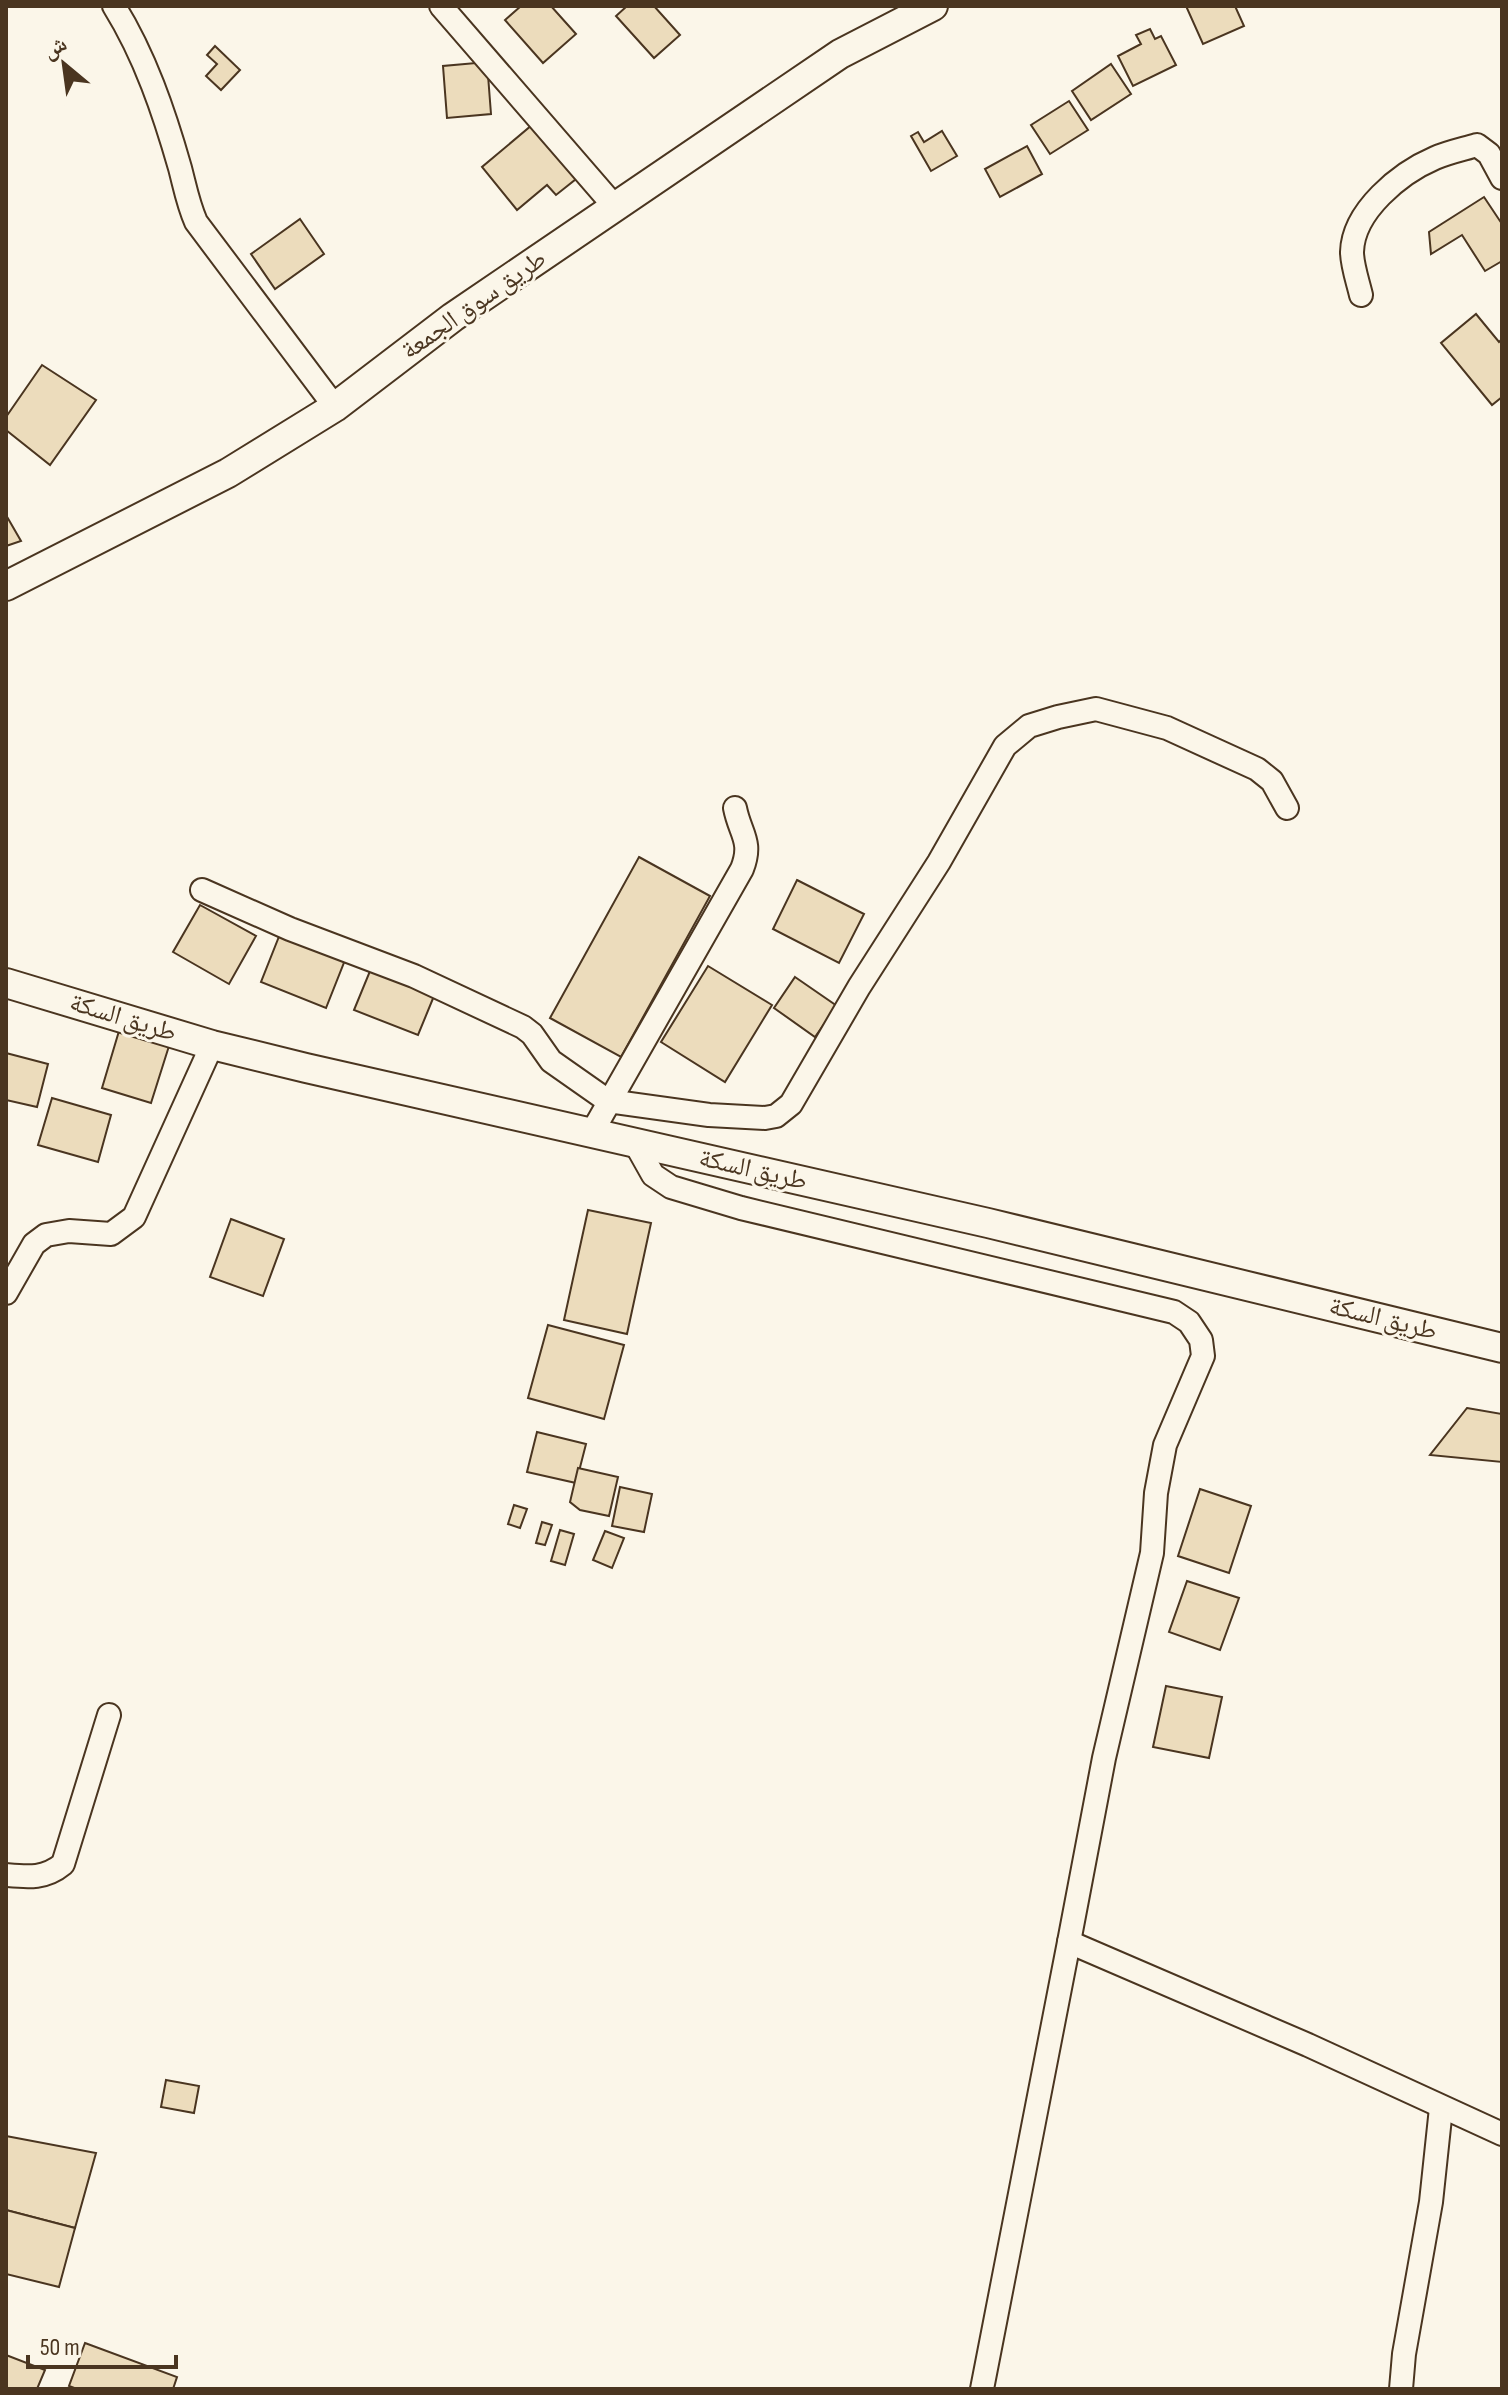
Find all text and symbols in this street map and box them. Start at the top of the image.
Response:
north arrow [24,24,104,104]
text: ش [38,30,72,65]
street label: طريق سوق الجمعة [396,244,552,366]
street label: طريق السكة [66,987,180,1049]
street label: طريق السكة [696,1143,810,1197]
street label: طريق السكة [1326,1291,1440,1347]
scale bar [28,2319,176,2369]
text: 50 m [40,2333,80,2362]

